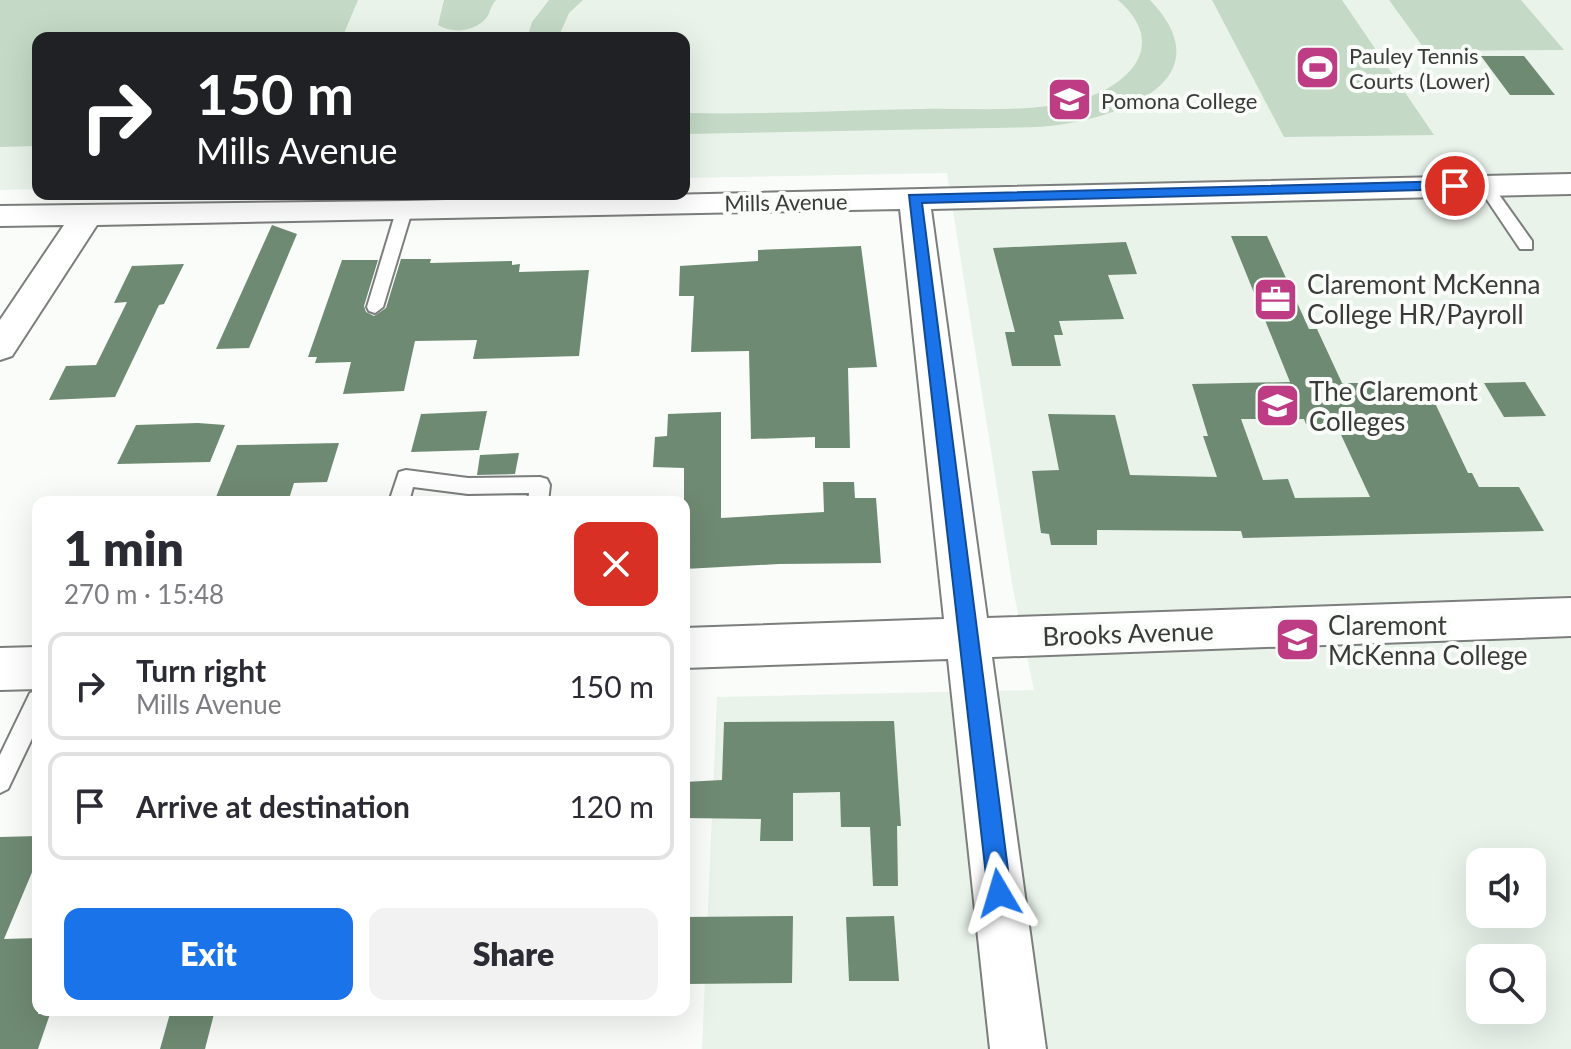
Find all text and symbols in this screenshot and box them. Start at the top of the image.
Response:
place label: Pauley Tennis Courts (Lower) [1349,42,1490,94]
sports icon: Pauley Tennis Courts (Lower) [1294,44,1342,92]
text: 150 m [196,60,354,127]
icon: right [64,64,168,168]
school or university icon: Pomona College [1046,76,1094,124]
place label: Pomona College [1101,87,1257,114]
text: Mills Avenue [196,128,398,172]
pin [1421,152,1489,220]
icon: arrive [1433,164,1477,208]
street label: Mills Avenue [724,187,848,217]
place label: Claremont McKenna College HR/Payroll [1307,268,1540,330]
office icon: Claremont McKenna College HR/Payroll [1252,275,1300,323]
place label: The Claremont Colleges [1309,375,1479,437]
school or university icon: The Claremont Colleges [1254,382,1302,430]
text: 1 min [64,519,184,576]
button: close [574,522,658,606]
text: 270 m · 15:48 [64,578,224,610]
place label: Claremont McKenna College [1328,609,1527,671]
street label: Brooks Avenue [1042,614,1214,652]
school or university icon: Claremont McKenna College [1273,616,1321,664]
text: Turn right [136,652,266,688]
icon: right [68,664,112,708]
text: 150 m [569,668,654,704]
text: Mills Avenue [136,688,282,720]
icon: arrive [68,784,112,828]
text: Arrive at destination [136,788,410,824]
text: 120 m [569,788,654,824]
map controls [1466,848,1546,1024]
button: sound [1466,848,1546,928]
position arrow [957,851,1041,935]
button: Exit [64,908,353,1000]
button: Share [369,908,658,1000]
button: search [1466,944,1546,1024]

